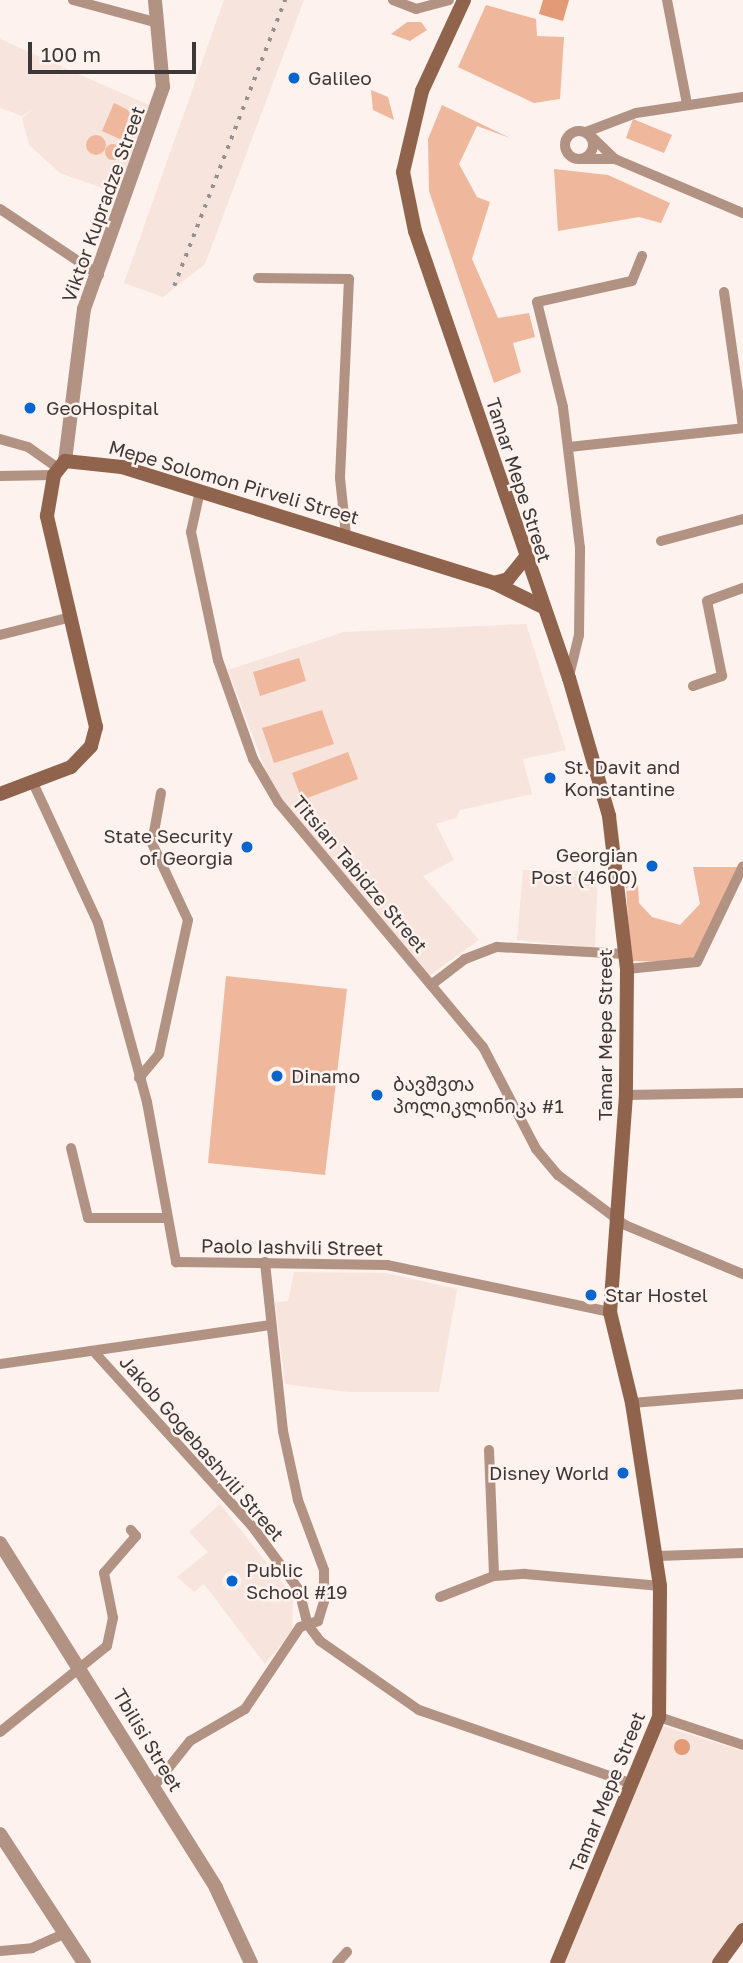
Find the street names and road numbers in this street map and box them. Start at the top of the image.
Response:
street label: Viktor Kupradze Street [57,103,149,305]
street label: Tamar Mepe Street [482,395,556,565]
street label: Mepe Solomon Pirveli Street [106,435,362,529]
street label: Titsian Tabidze Street [288,791,432,957]
street label: Tamar Mepe Street [594,949,616,1121]
street label: Paolo Iashvili Street [201,1234,383,1260]
street label: Jakob Gogebashvili Street [115,1350,289,1546]
street label: Tbilisi Street [108,1684,188,1796]
street label: Tamar Mepe Street [564,1708,650,1876]

